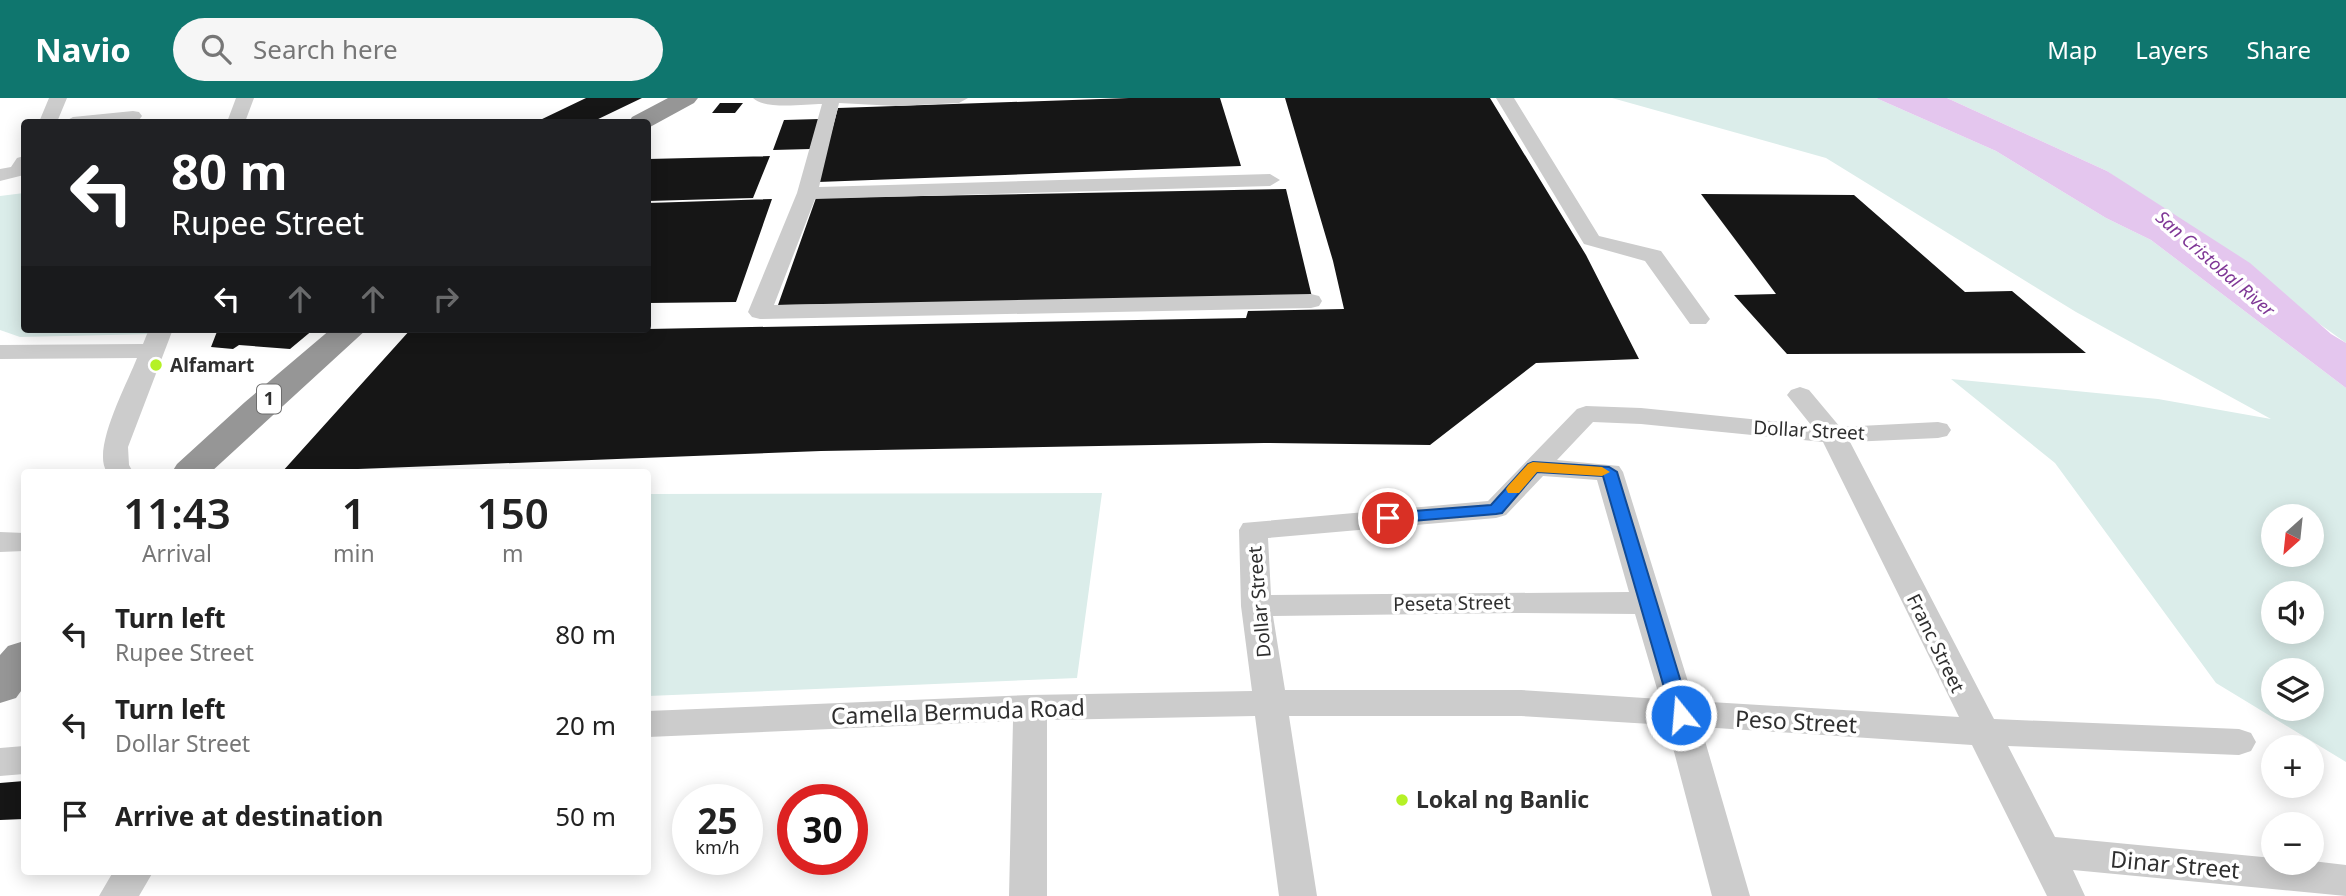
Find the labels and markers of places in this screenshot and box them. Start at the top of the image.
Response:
place label: Alfamart [170,352,254,378]
marker: Alfamart [148,357,164,373]
pin [1358,488,1418,548]
place label: Lokal ng Banlic [1416,783,1589,815]
marker: Lokal ng Banlic [1394,792,1410,808]

